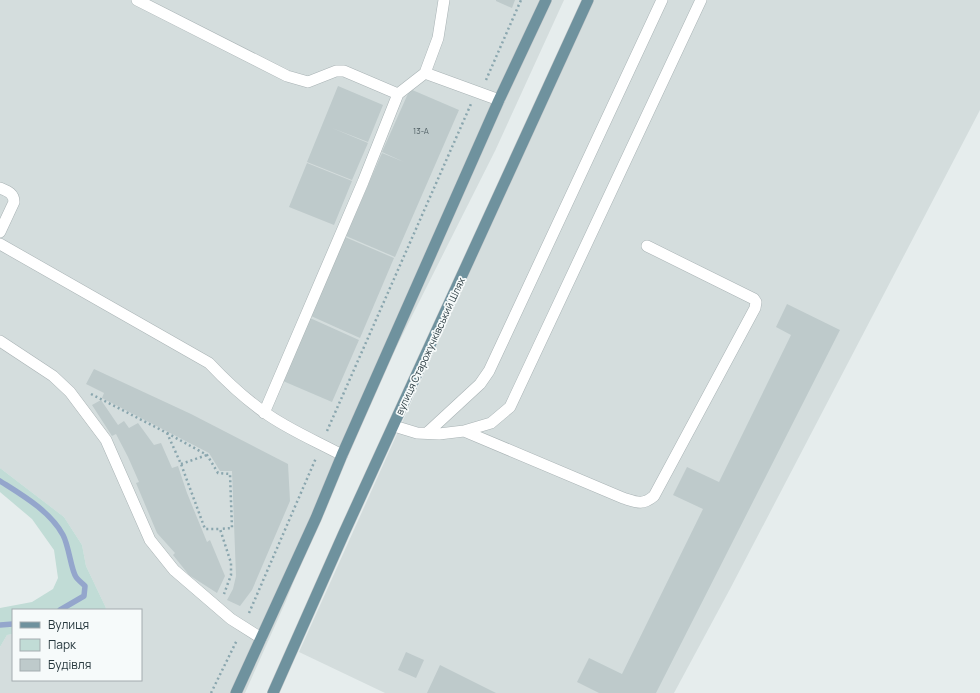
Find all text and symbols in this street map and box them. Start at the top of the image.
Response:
house number: 13-А [413,125,429,136]
street label: вулиця Старожучківський Шлях [392,274,468,417]
legend [12,609,142,681]
text: Вулиця [48,616,89,633]
text: Парк [48,636,77,653]
text: Будівля [48,656,91,673]

